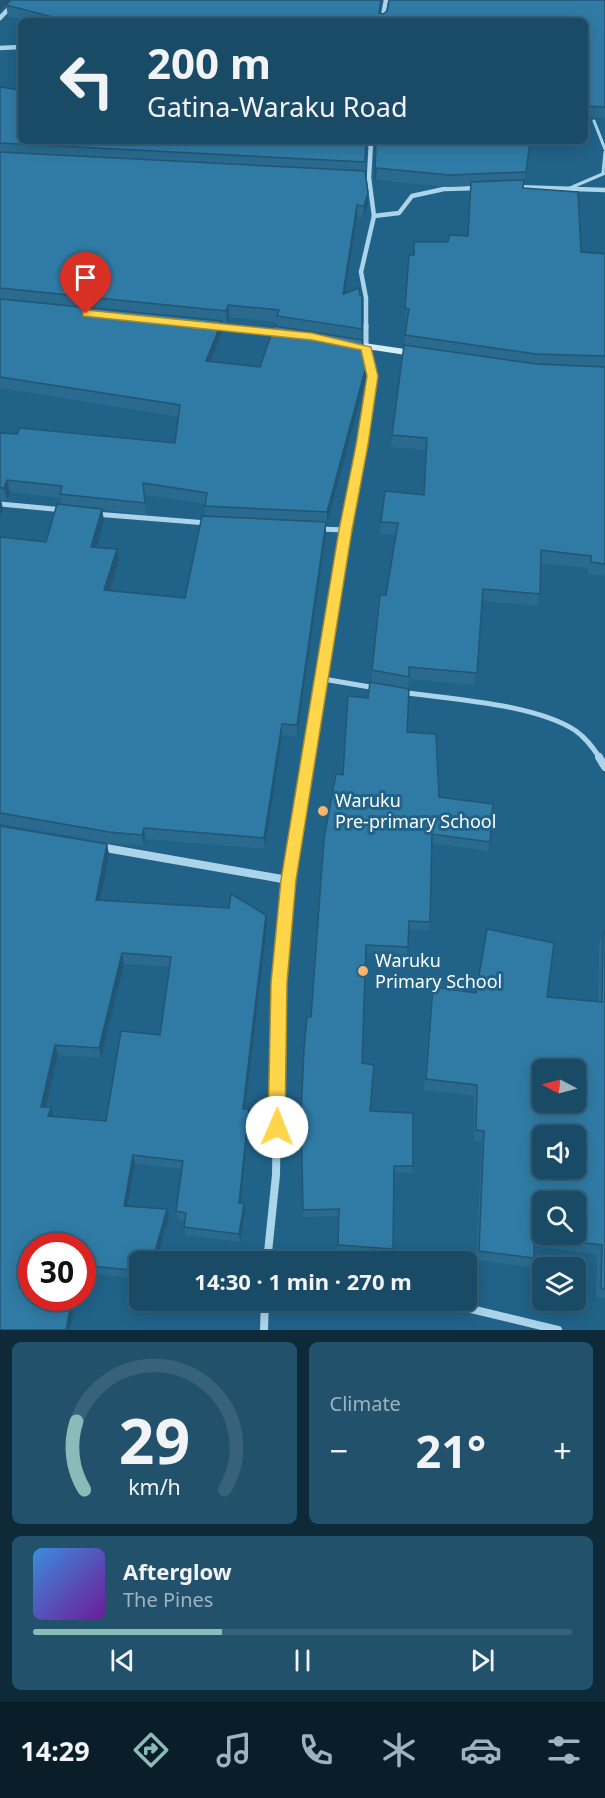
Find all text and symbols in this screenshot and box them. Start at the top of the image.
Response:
text: 200 m [147,34,271,91]
icon: left [48,42,126,120]
text: Gatina-Waraku Road [147,88,408,125]
pin [60,252,111,314]
icon: arrive [69,261,102,294]
place label: Waruku Pre-primary School [335,788,496,833]
marker: Waruku Pre-primary School [316,804,330,818]
place label: Waruku Primary School [375,948,502,993]
marker: Waruku Primary School [356,964,370,978]
north arrow [532,1059,586,1113]
map controls [532,1059,586,1311]
position arrow [245,1095,309,1159]
button: sound [532,1125,586,1179]
button: search [532,1191,586,1245]
speed limit sign: 30 [18,1233,96,1311]
button: layers [532,1257,586,1311]
text: 14:30 · 1 min · 270 m [194,1266,412,1296]
text: Climate [330,1390,401,1417]
text: 29 [119,1397,190,1482]
text: 21° [415,1420,486,1481]
text: − [330,1428,348,1473]
text: + [553,1428,572,1473]
text: km/h [128,1472,181,1501]
text: Afterglow [123,1556,232,1586]
text: The Pines [123,1586,213,1613]
icon: previous [106,1644,139,1677]
icon: pause [286,1644,319,1677]
icon: next [466,1644,499,1677]
icon: directions [130,1729,172,1771]
icon: music [213,1729,255,1771]
icon: phone [295,1729,337,1771]
icon: climate [378,1729,420,1771]
icon: car [460,1729,502,1771]
icon: filters [543,1729,585,1771]
text: 14:29 [20,1732,90,1769]

